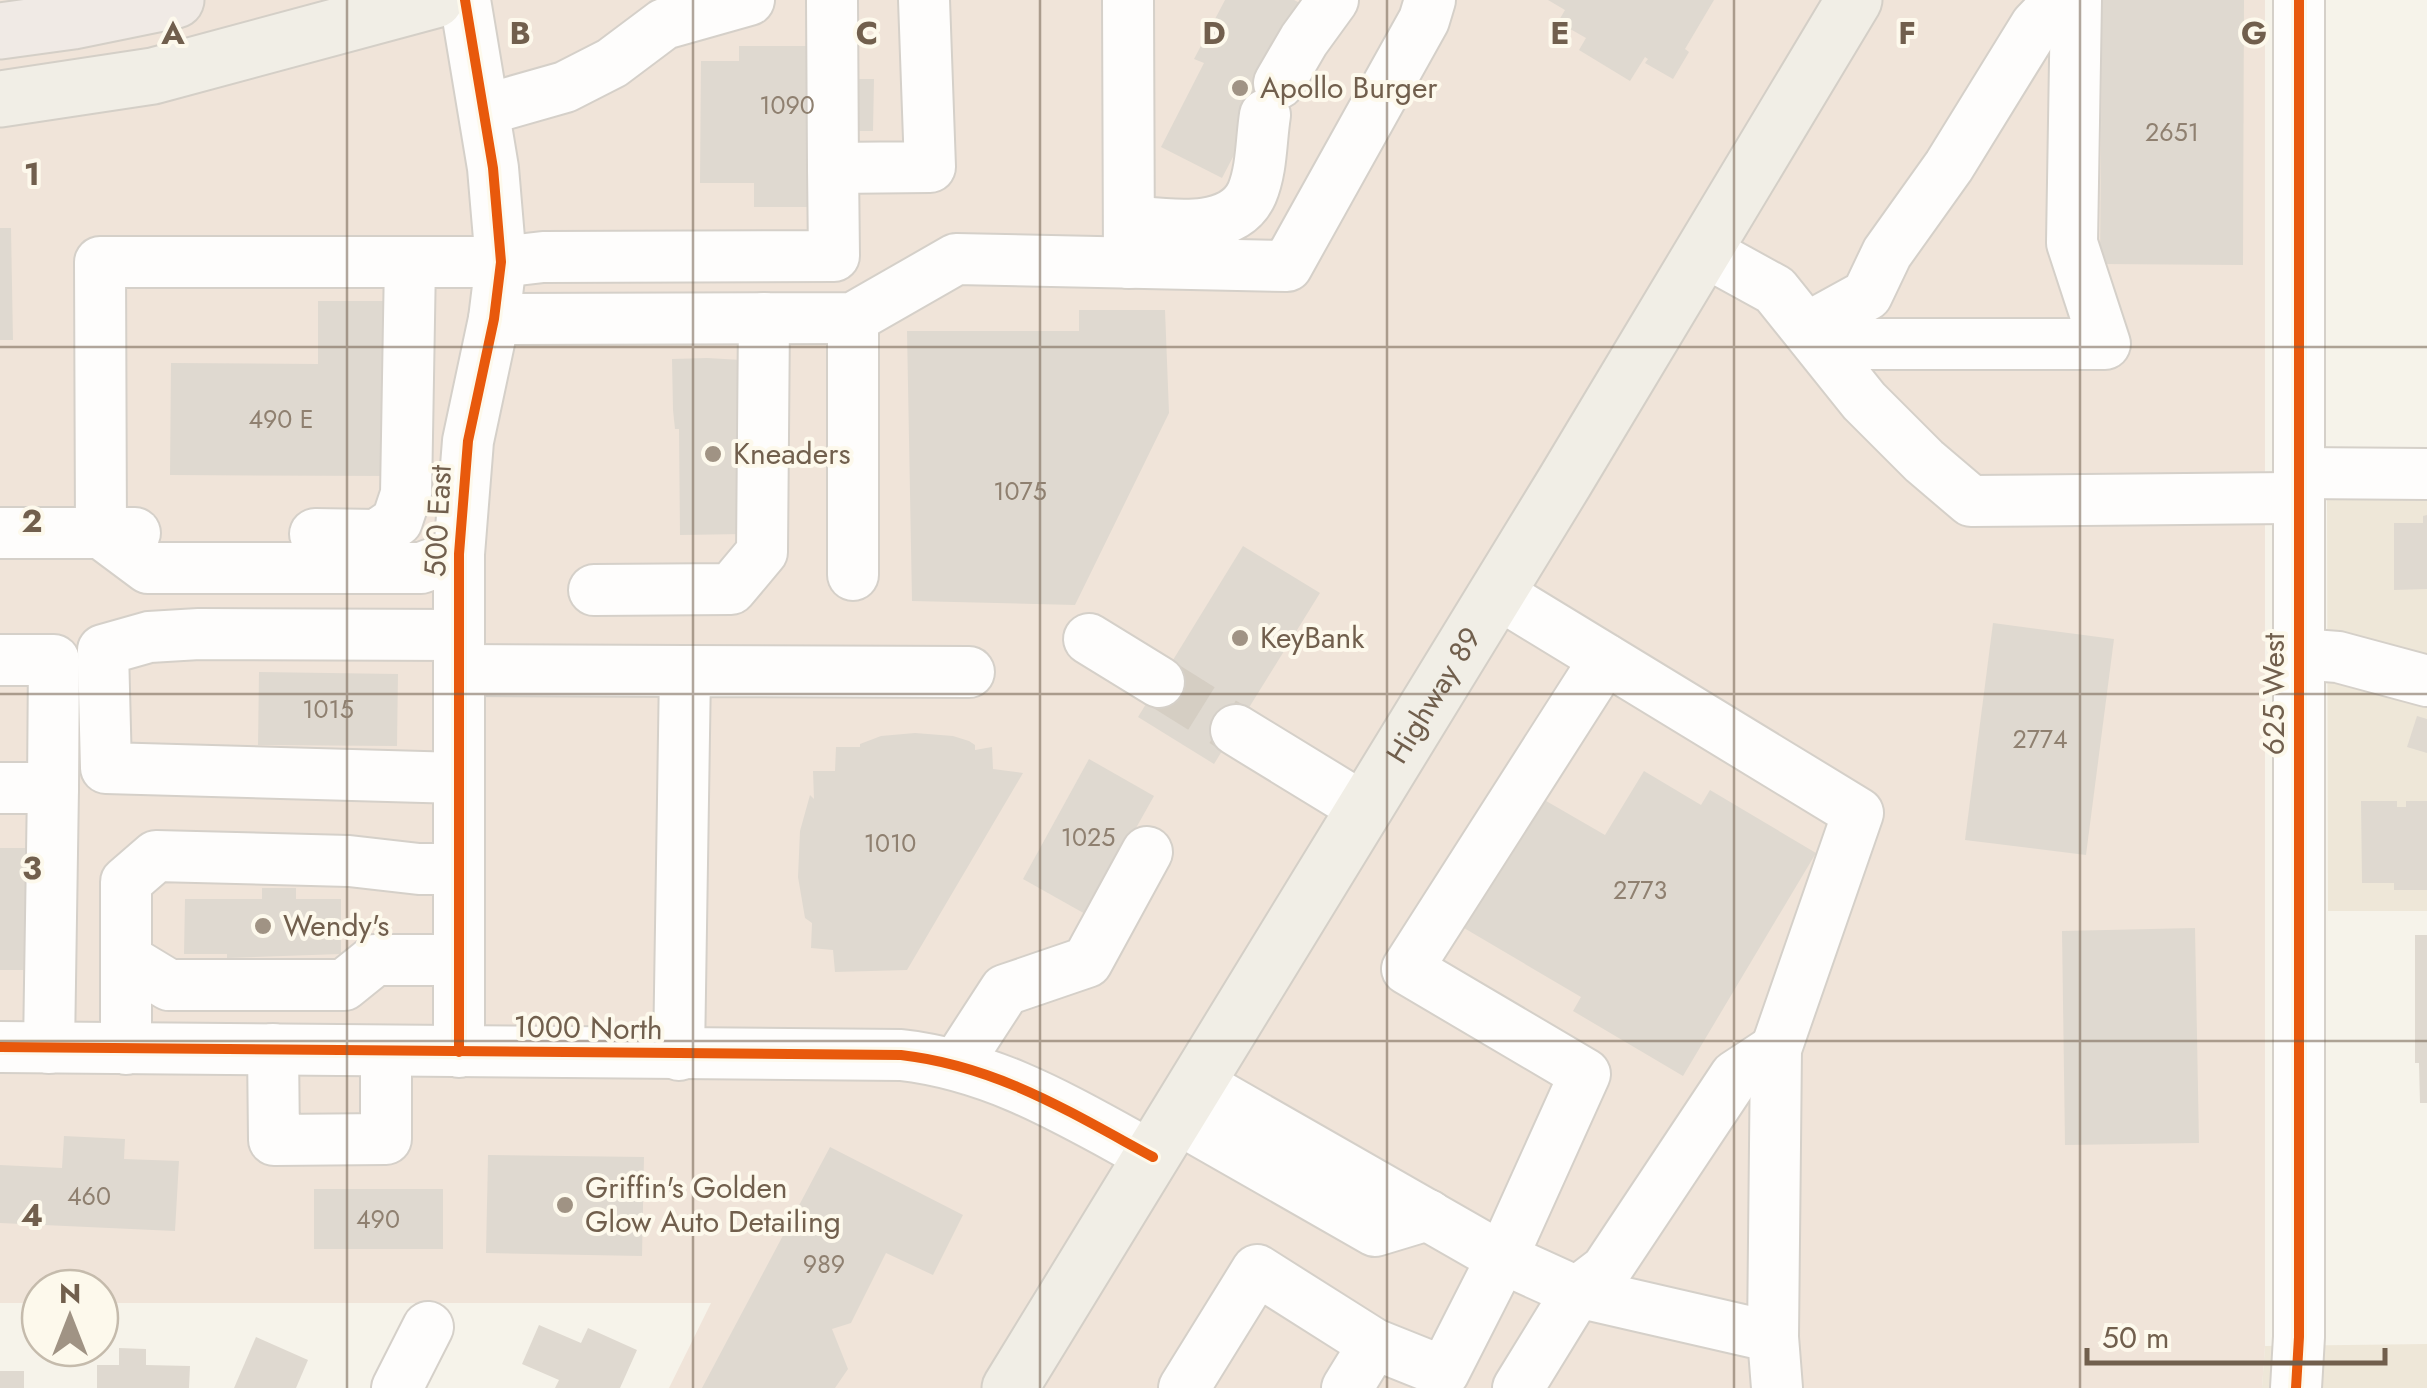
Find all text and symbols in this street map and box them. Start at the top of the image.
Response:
text: A [160,10,185,56]
text: B [509,10,531,56]
text: C [856,10,878,56]
text: D [1202,10,1226,56]
text: E [1550,10,1570,56]
text: F [1898,10,1916,56]
text: G [2241,10,2267,56]
place label: Apollo Burger [1260,66,1438,109]
marker: Apollo Burger [1229,77,1251,99]
house number: 1090 [759,87,815,123]
house number: 2651 [2145,114,2199,150]
text: 1 [24,151,40,197]
house number: 490 E [248,401,314,437]
place label: Kneaders [733,432,851,475]
marker: Kneaders [702,443,724,465]
street label: 500 East [413,463,462,578]
house number: 1075 [993,473,1047,509]
text: 2 [22,498,43,544]
place label: KeyBank [1260,616,1365,659]
street label: Highway 89 [1375,619,1492,771]
marker: KeyBank [1229,627,1251,649]
street label: 625 West [2252,632,2295,755]
house number: 1015 [302,691,354,727]
house number: 2774 [2012,721,2068,757]
house number: 1025 [1061,819,1115,855]
house number: 1010 [864,825,916,861]
text: 3 [22,845,42,891]
house number: 2773 [1613,872,1667,908]
place label: Wendy's [283,904,389,947]
marker: Wendy's [252,915,274,937]
street label: 1000 North [513,1005,663,1050]
place label: Griffin's Golden Glow Auto Detailing [585,1166,841,1243]
house number: 460 [67,1178,111,1214]
text: 4 [21,1192,43,1238]
marker: Griffin's Golden Glow Auto Detailing [554,1194,576,1216]
house number: 490 [356,1201,400,1237]
house number: 989 [803,1246,845,1282]
north arrow [20,1268,120,1368]
text: N [59,1273,81,1314]
scale bar [2087,1303,2384,1365]
text: 50 m [2102,1316,2169,1359]

